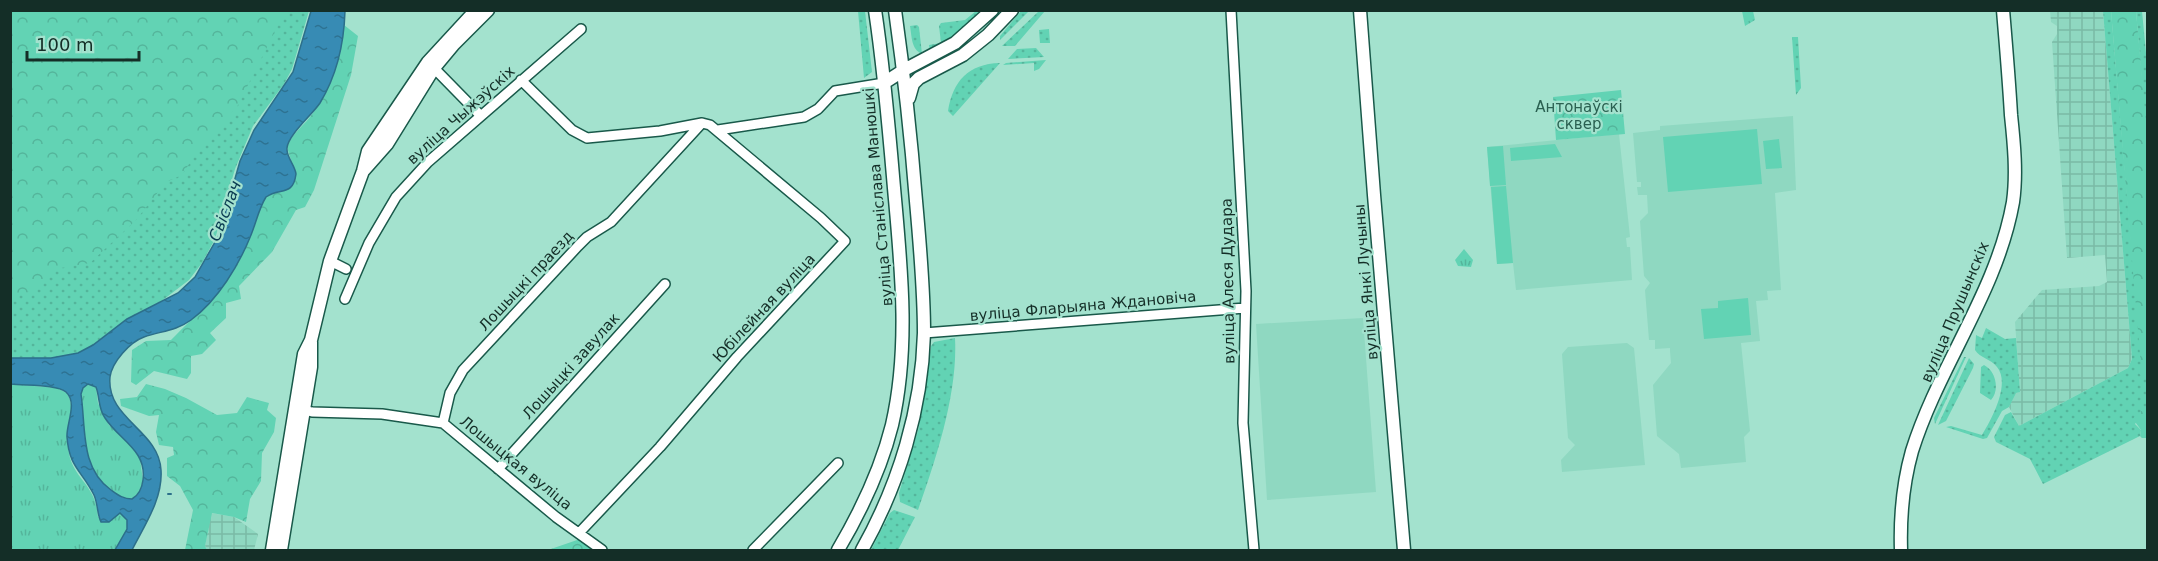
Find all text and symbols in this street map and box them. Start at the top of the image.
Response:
scale bar [27,24,140,62]
text: 100 m [36,34,94,55]
street label: вуліца Чыжэўскіх [403,62,519,168]
street label: вуліца Станіслава Манюшкі [859,87,897,307]
park label: Антонаўскі сквер [1535,98,1623,133]
water label: Свіслач [205,178,245,244]
street label: вуліца Алеся Дудара [1218,198,1238,364]
street label: вуліца Янкі Лучыны [1350,203,1382,361]
street label: Лошыцкі праезд [475,227,577,335]
street label: вуліца Прушынскіх [1917,239,1993,385]
street label: Юбілейная вуліца [709,250,819,366]
street label: вуліца Фларыяна Ждановіча [969,287,1197,325]
street label: Лошыцкі завулак [518,309,624,423]
street label: Лошыцкая вуліца [456,412,576,514]

